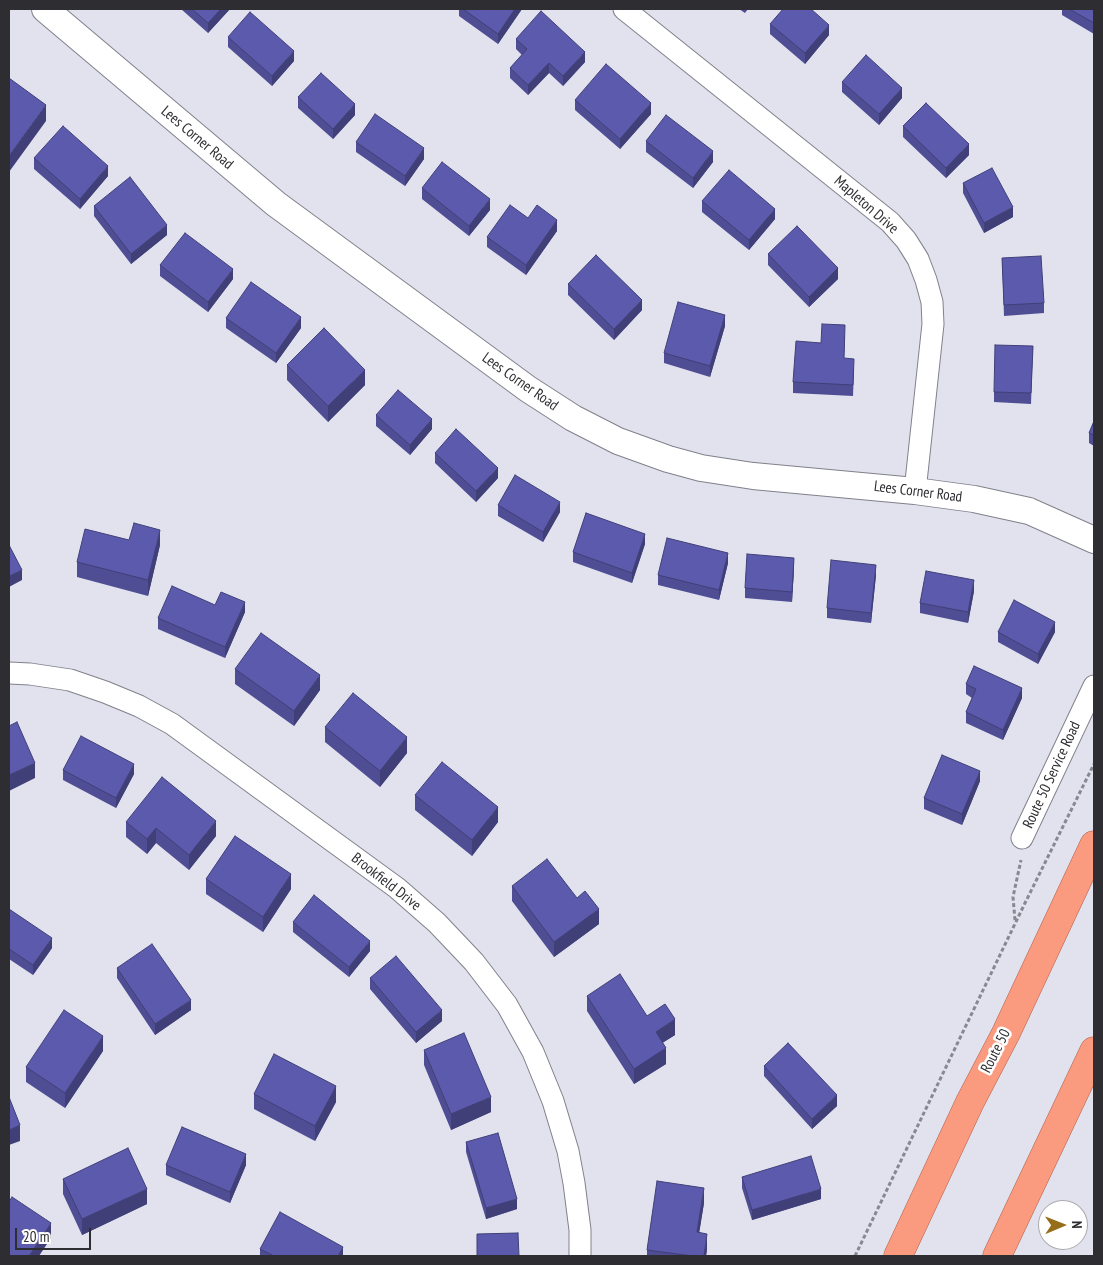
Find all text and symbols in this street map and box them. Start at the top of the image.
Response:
street label: Lees Corner Road [157,103,237,173]
street label: Mapleton Drive [830,172,902,238]
street label: Lees Corner Road [478,349,562,415]
street label: Lees Corner Road [873,478,963,506]
street label: Route 50 Service Road [1019,719,1085,831]
street label: Brookfield Drive [348,849,424,915]
street label: Route 50 [977,1026,1015,1076]
north arrow [1038,1200,1088,1250]
scale bar [18,1218,94,1250]
text: N [1068,1221,1086,1229]
text: 20 m [23,1227,49,1246]

